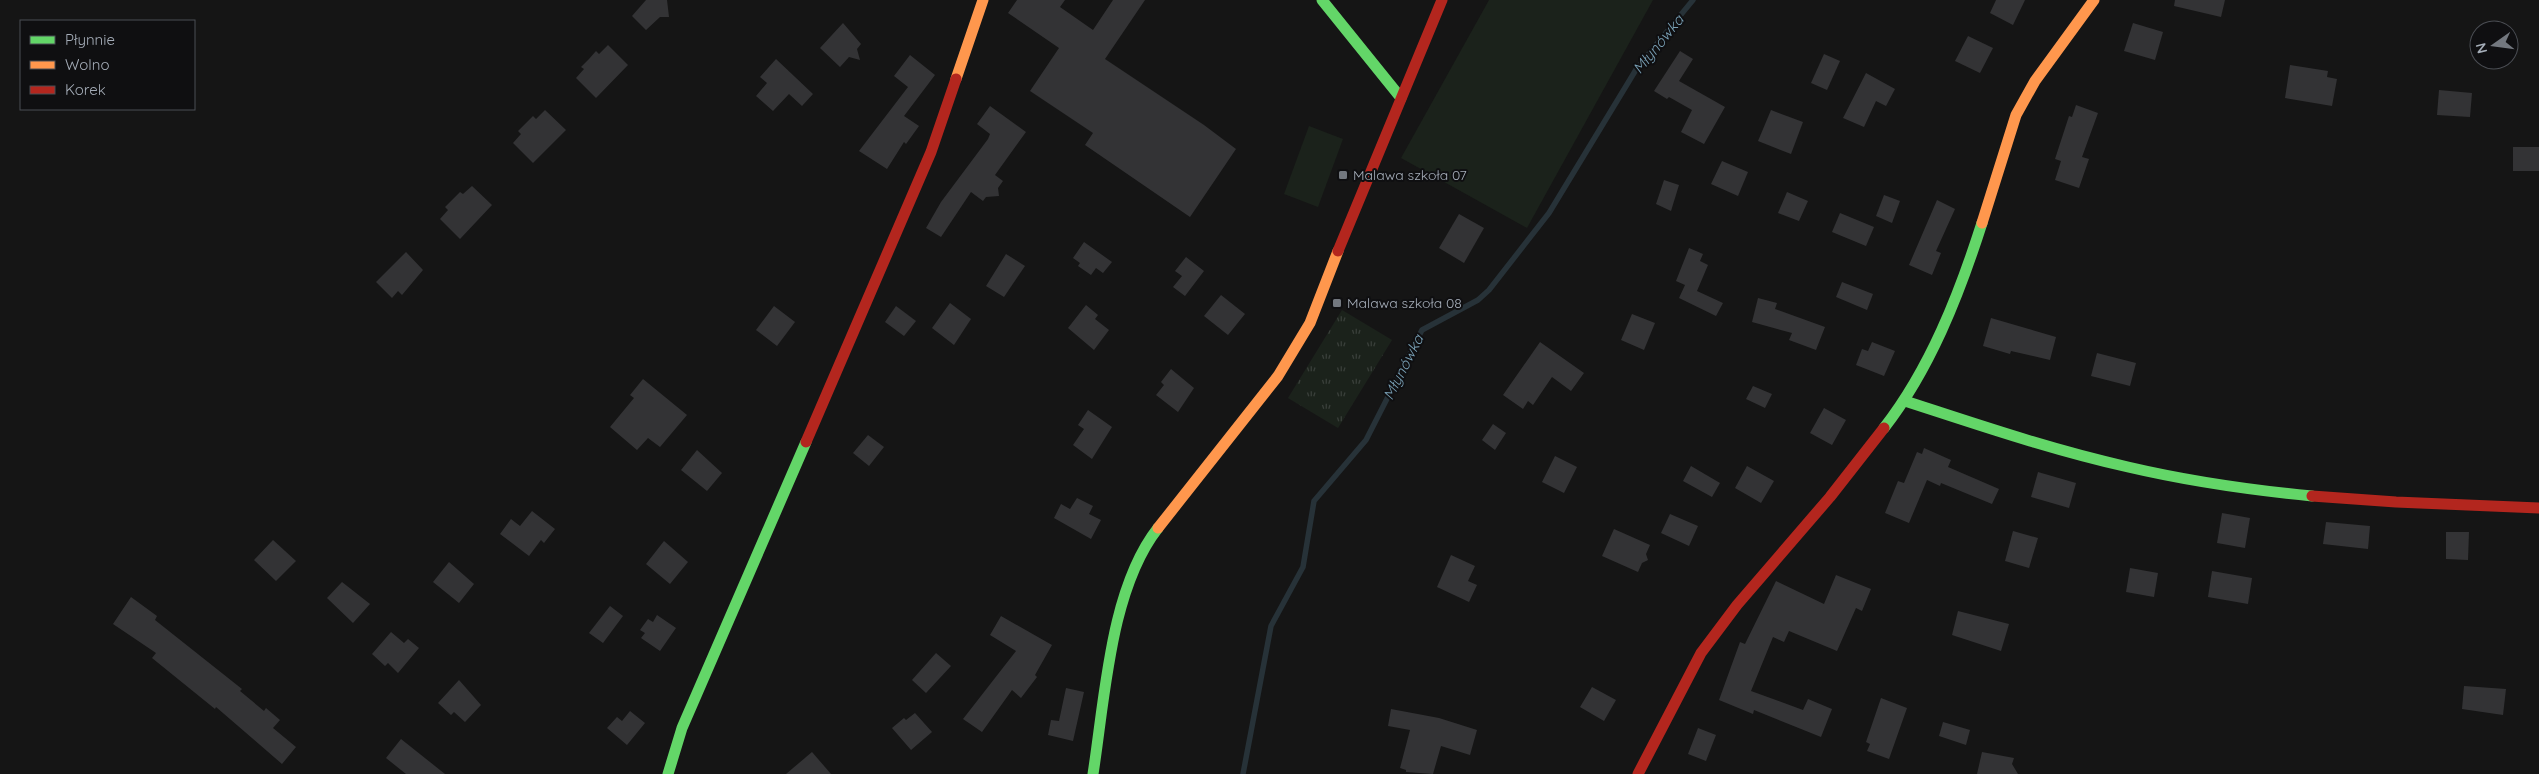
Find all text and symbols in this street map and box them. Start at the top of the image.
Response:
water label: Młynówka [1628,10,1688,77]
legend [20,20,195,110]
north arrow [2469,20,2519,70]
text: Płynnie [65,30,115,49]
text: N [2471,41,2491,55]
text: Wolno [65,55,110,74]
text: Korek [65,80,106,99]
place label: Malawa szkoła 07 [1353,166,1467,184]
marker: Malawa szkoła 07 [1337,169,1349,181]
place label: Malawa szkoła 08 [1347,294,1462,312]
marker: Malawa szkoła 08 [1331,297,1343,309]
water label: Młynówka [1379,330,1428,403]

